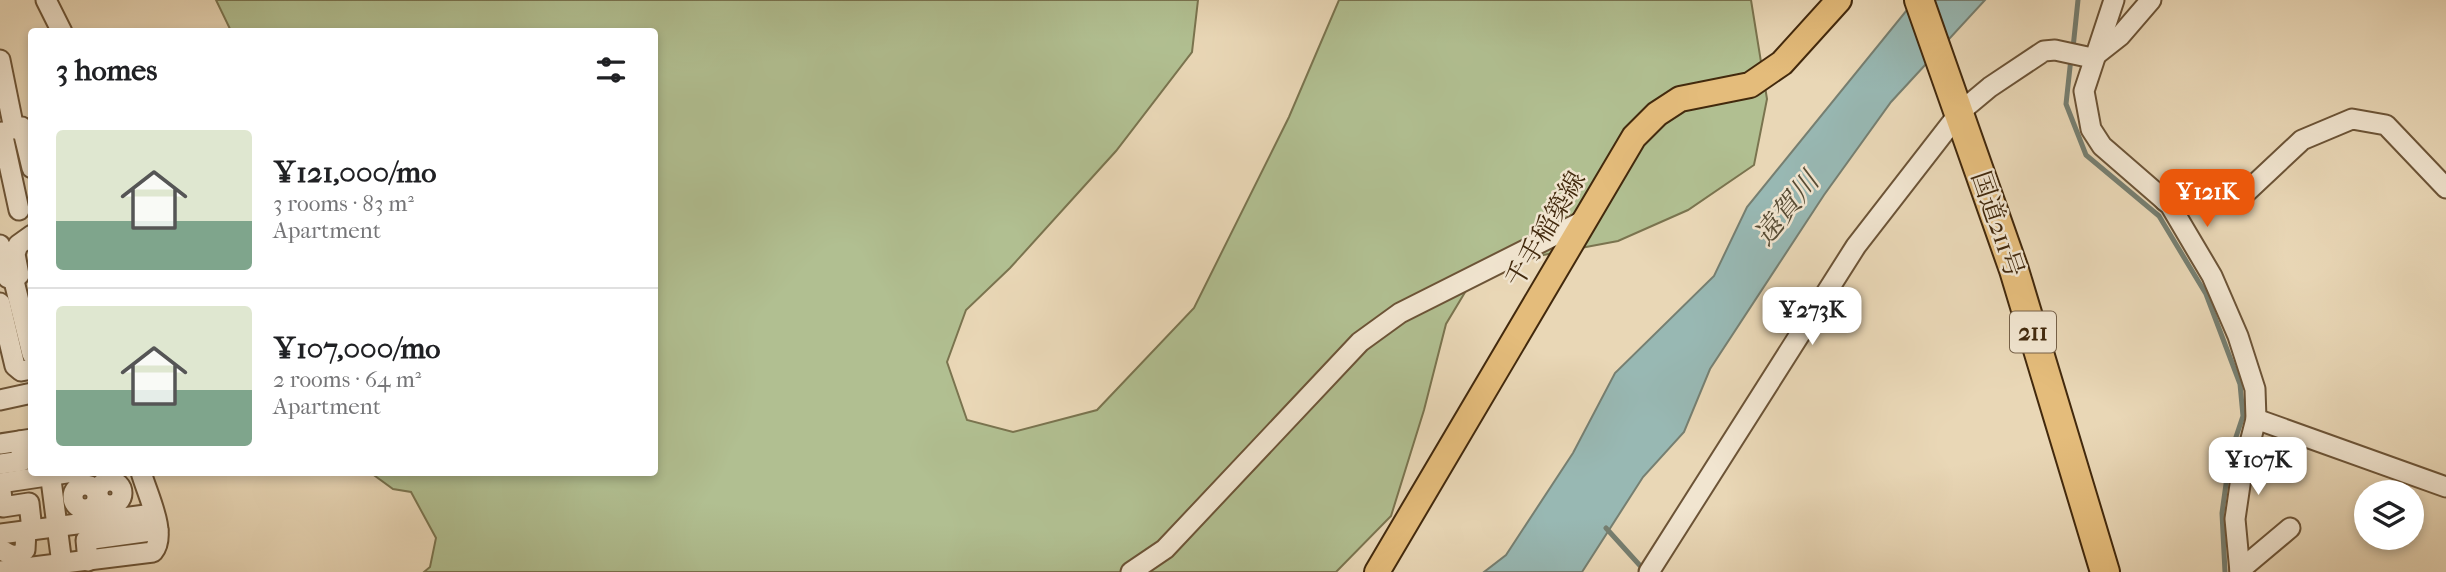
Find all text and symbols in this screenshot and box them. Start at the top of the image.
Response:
icon: filters [592,51,630,89]
text: 3 homes [56,53,157,88]
text: ¥121,000/mo [273,155,436,190]
icon: home [112,158,196,242]
water label: 遠賀川 [1747,163,1828,251]
street label: 千手稲築線 [1499,166,1592,293]
street label: 国道211号 [1965,167,2030,281]
pin: ¥121K [2158,170,2256,229]
text: ¥121K [2176,178,2238,205]
text: 3 rooms · 83 m² [273,190,414,217]
text: Apartment [273,217,381,244]
pin: ¥273K [1763,288,1861,347]
text: ¥273K [1779,296,1845,323]
road number: 211 [2010,312,2056,352]
text: ¥107,000/mo [273,331,441,366]
icon: home [112,334,196,418]
text: 2 rooms · 64 m² [273,366,421,393]
text: Apartment [273,393,381,420]
pin: ¥107K [2209,438,2307,497]
text: ¥107K [2225,446,2291,473]
map controls [2354,480,2424,550]
button: layers [2354,480,2424,550]

